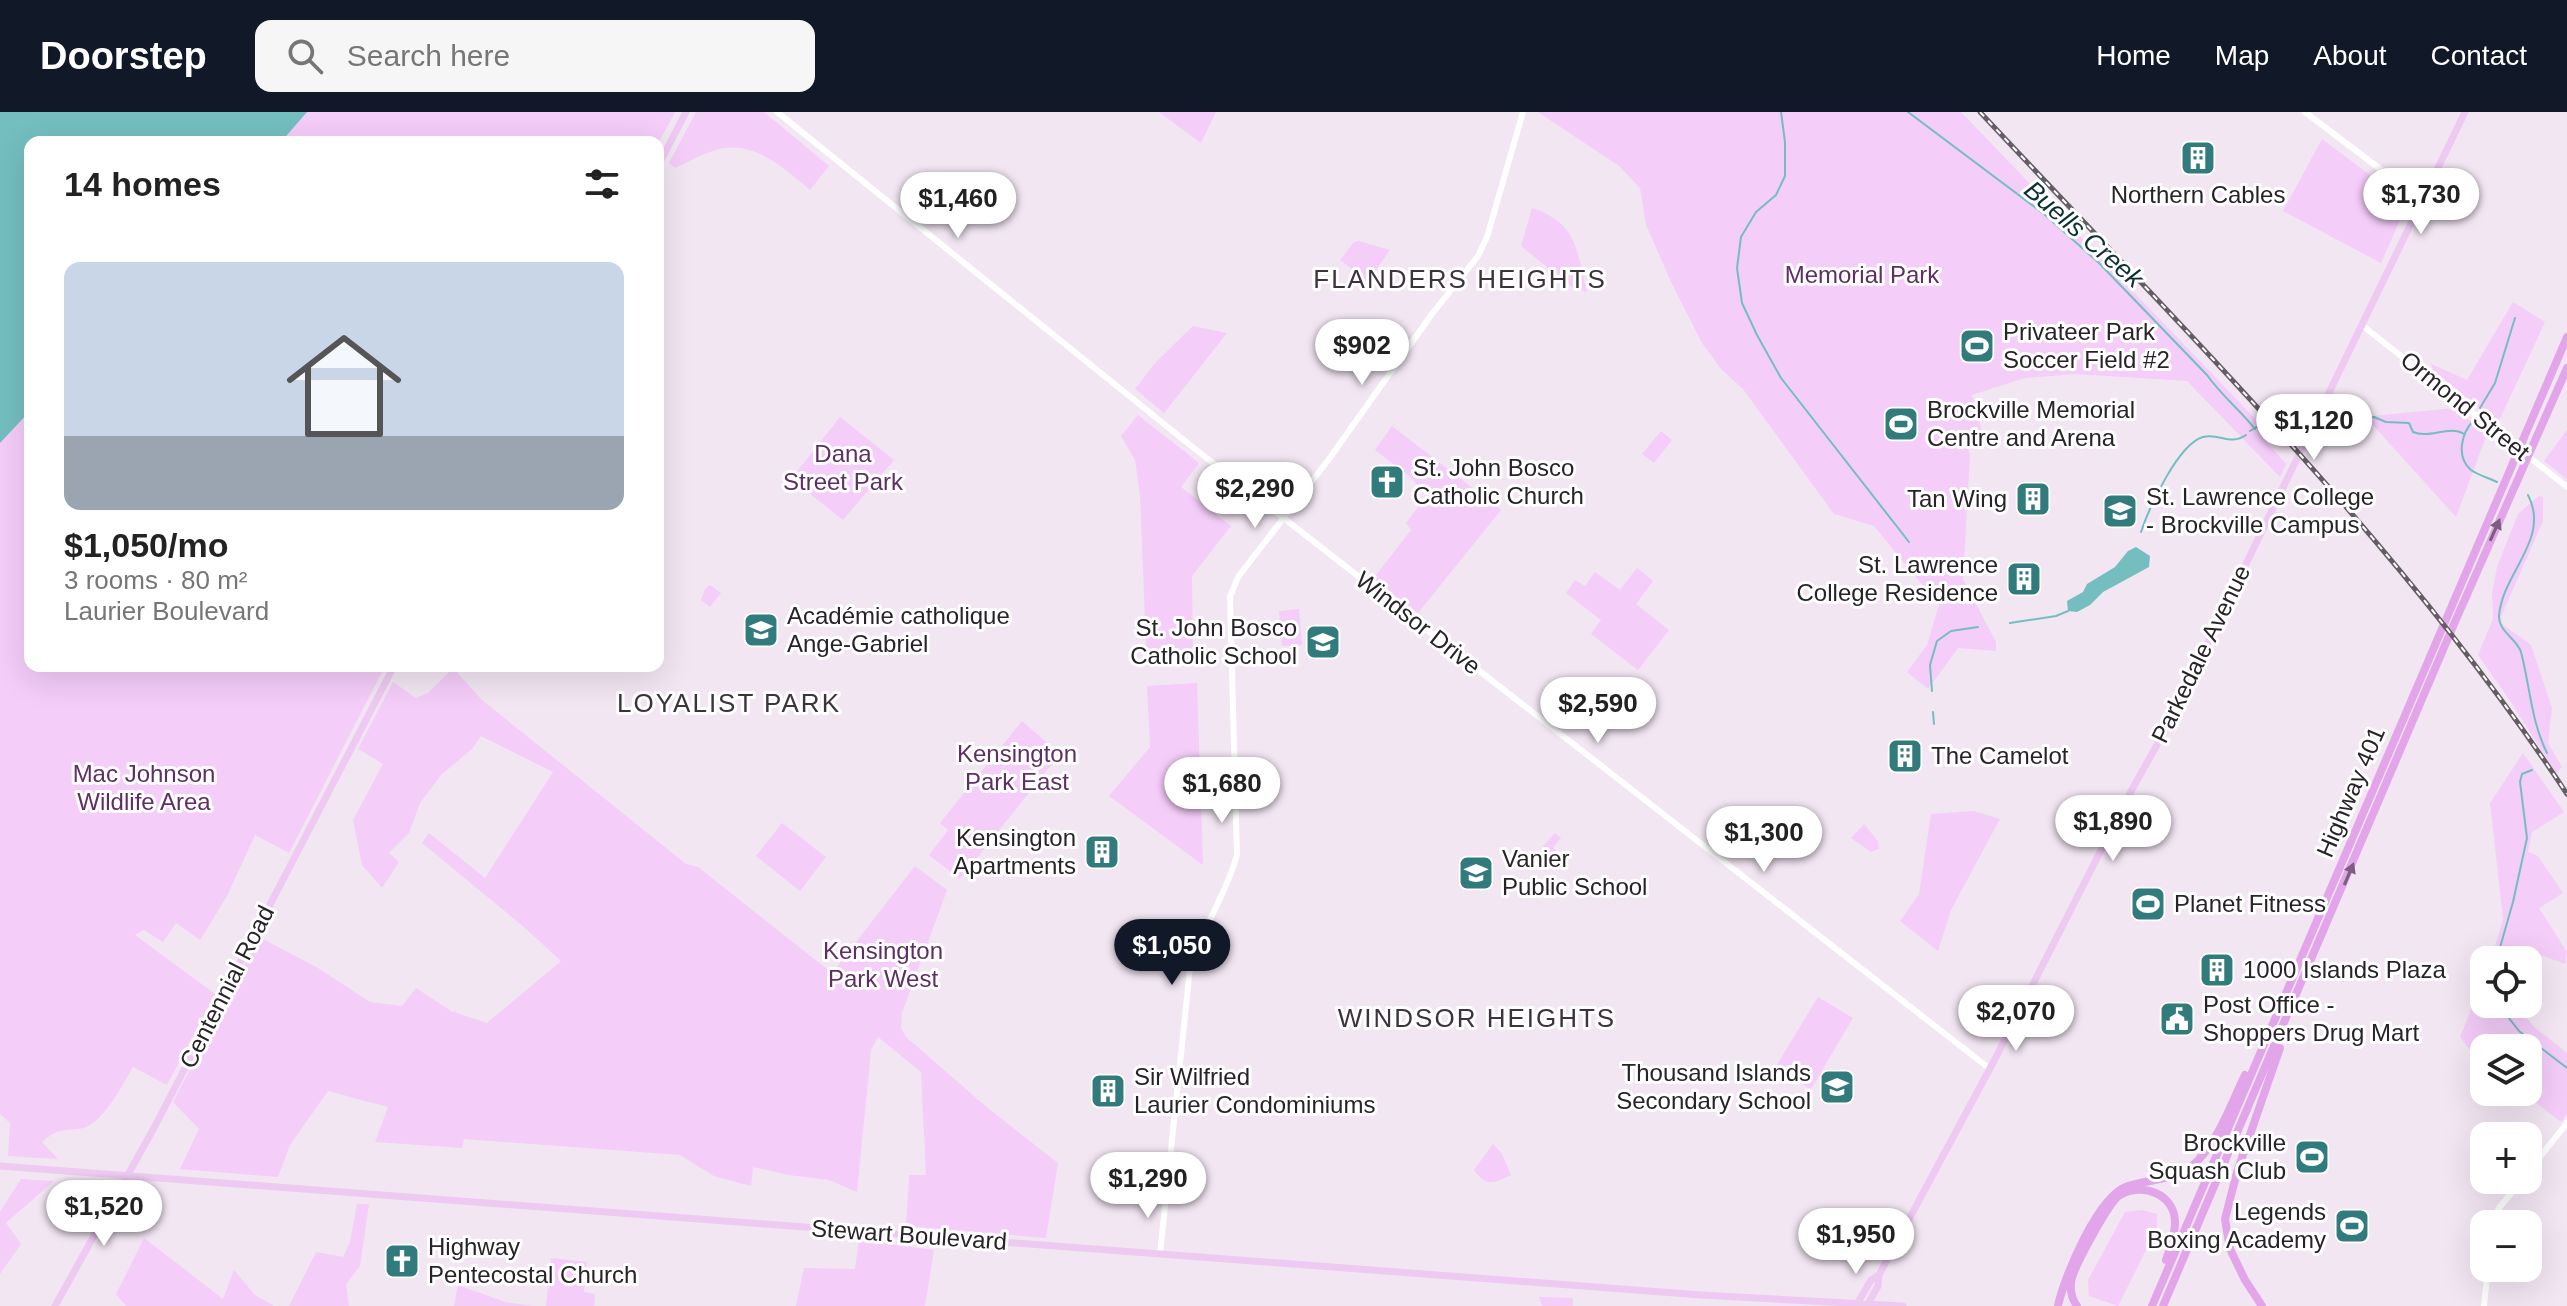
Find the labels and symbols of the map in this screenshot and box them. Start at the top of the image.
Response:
building icon: Northern Cables [2179,139,2217,177]
pin: $1,730 [2356,168,2486,236]
pin: $1,460 [893,172,1023,240]
water label: Buells Creek [2019,174,2151,295]
place label: Northern Cables [2111,181,2285,208]
park label: Memorial Park [1785,261,1940,288]
district label: FLANDERS HEIGHTS [1313,264,1607,294]
place label: Privateer Park Soccer Field #2 [2003,318,2170,373]
pin: $902 [1315,319,1409,387]
sports icon: Privateer Park Soccer Field #2 [1958,327,1996,365]
street label: Ormond Street [2396,346,2535,466]
pin: $1,120 [2249,394,2379,462]
place label: Brockville Memorial Centre and Arena [1927,396,2135,451]
sports icon: Brockville Memorial Centre and Arena [1882,405,1920,443]
park label: Dana Street Park [783,440,904,495]
place label: St. John Bosco Catholic Church [1413,454,1584,509]
pin: $2,290 [1190,462,1320,530]
church icon: St. John Bosco Catholic Church [1368,463,1406,501]
building icon: Tan Wing [2014,480,2052,518]
place label: St. Lawrence College - Brockville Campus [2146,483,2374,538]
place label: Tan Wing [1907,485,2007,512]
school or university icon: St. Lawrence College - Brockville Campus [2101,492,2139,530]
one-way arrow [2489,518,2502,542]
place label: St. Lawrence College Residence [1797,551,1998,606]
building icon: St. Lawrence College Residence [2005,560,2043,598]
street label: Parkedale Avenue [2146,561,2255,747]
street label: Windsor Drive [1351,566,1486,680]
place label: Académie catholique Ange-Gabriel [787,602,1010,657]
school or university icon: Académie catholique Ange-Gabriel [742,611,780,649]
place label: St. John Bosco Catholic School [1130,614,1297,669]
school or university icon: St. John Bosco Catholic School [1304,623,1342,661]
pin: $2,590 [1533,677,1663,745]
district label: LOYALIST PARK [617,688,841,718]
street label: Highway 401 [2311,723,2390,861]
building icon: The Camelot [1886,737,1924,775]
park label: Kensington Park East [957,740,1077,795]
place label: The Camelot [1931,742,2069,769]
pin: $1,680 [1157,757,1287,825]
park label: Mac Johnson Wildlife Area [73,760,215,815]
pin: $1,890 [2048,795,2178,863]
pin: $1,300 [1699,806,1829,874]
place label: Kensington Apartments [953,824,1076,879]
building icon: Kensington Apartments [1083,833,1121,871]
place label: Vanier Public School [1502,845,1647,900]
school or university icon: Vanier Public School [1457,854,1495,892]
one-way arrow [2342,862,2355,886]
sports icon: Planet Fitness [2129,885,2167,923]
place label: Planet Fitness [2174,890,2326,917]
street label: Centennial Road [174,901,279,1073]
pin: $1,050 [1107,919,1237,987]
park label: Kensington Park West [823,937,943,992]
building icon: 1000 Islands Plaza [2198,951,2236,989]
place label: 1000 Islands Plaza [2243,956,2446,983]
pin: $2,070 [1951,985,2081,1053]
place label: Post Office - Shoppers Drug Mart [2203,991,2419,1046]
public building icon: Post Office - Shoppers Drug Mart [2158,1000,2196,1038]
district label: WINDSOR HEIGHTS [1338,1003,1616,1033]
place label: Thousand Islands Secondary School [1616,1059,1811,1114]
place label: Sir Wilfried Laurier Condominiums [1134,1063,1375,1118]
school or university icon: Thousand Islands Secondary School [1818,1068,1856,1106]
building icon: Sir Wilfried Laurier Condominiums [1089,1072,1127,1110]
place label: Brockville Squash Club [2149,1129,2286,1184]
sports icon: Brockville Squash Club [2293,1138,2331,1176]
pin: $1,290 [1083,1152,1213,1220]
pin: $1,520 [39,1180,169,1248]
place label: Legends Boxing Academy [2147,1198,2326,1253]
sports icon: Legends Boxing Academy [2333,1207,2371,1245]
pin: $1,950 [1791,1208,1921,1276]
street label: Stewart Boulevard [810,1214,1008,1255]
place label: Highway Pentecostal Church [428,1233,637,1288]
church icon: Highway Pentecostal Church [383,1242,421,1280]

